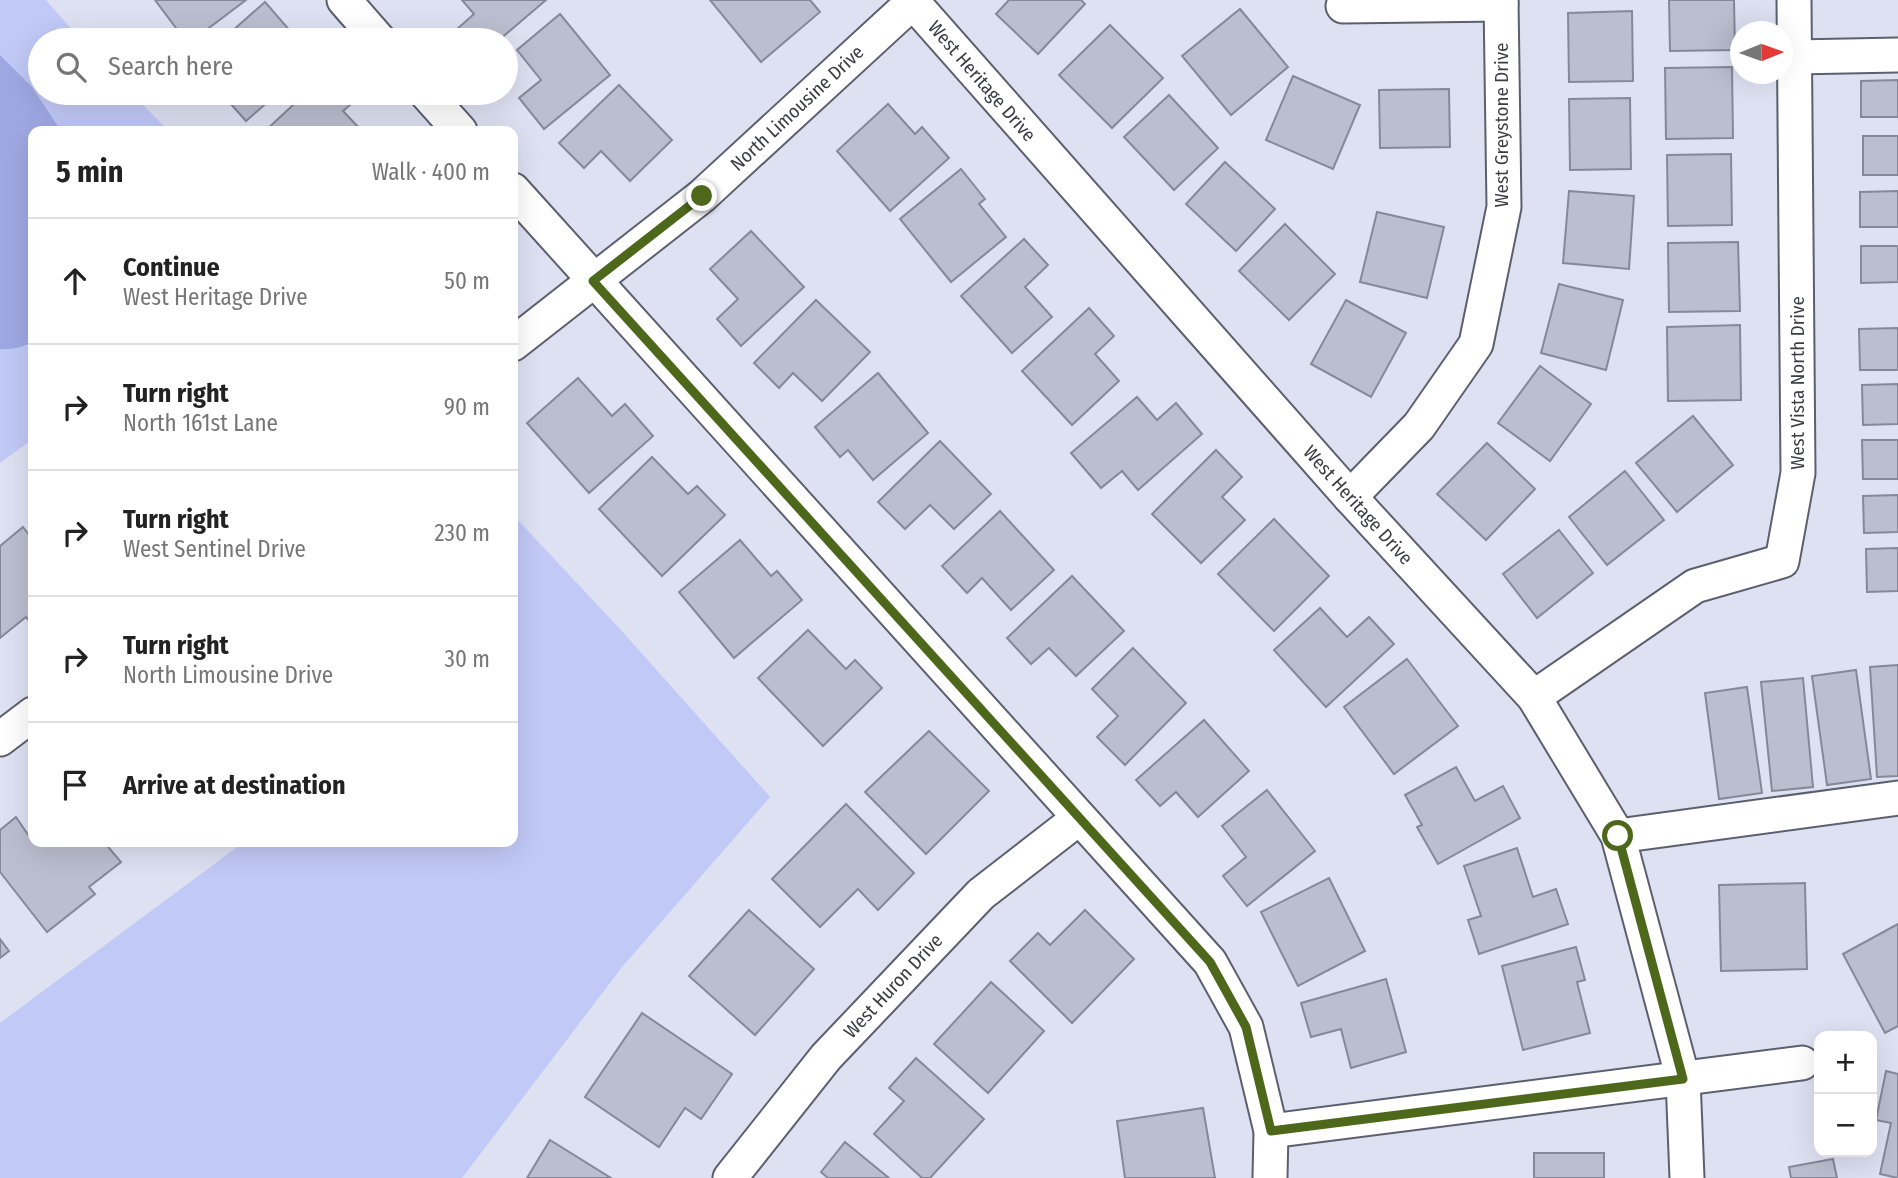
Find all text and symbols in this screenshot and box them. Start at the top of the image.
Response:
street label: West Heritage Drive [923,16,1041,146]
north arrow [1730,21,1793,84]
search box [28,28,518,105]
street label: North Limousine Drive [726,40,868,176]
street label: West Greystone Drive [1490,43,1513,207]
icon: search [52,48,90,86]
text: Search here [108,51,233,82]
text: 5 min [56,154,123,190]
text: Walk · 400 m [372,158,490,186]
route end [686,180,717,211]
text: Continue [123,252,220,283]
icon: ahead [56,262,94,300]
text: 50 m [444,267,490,295]
text: West Heritage Drive [123,283,308,311]
street label: West Vista North Drive [1786,296,1809,470]
text: Turn right [123,378,229,409]
icon: right [56,388,94,426]
text: 90 m [444,393,490,421]
text: North 161st Lane [123,409,278,437]
street label: West Heritage Drive [1298,441,1418,569]
text: Turn right [123,504,229,535]
icon: right [56,514,94,552]
text: 230 m [434,519,490,547]
text: West Sentinel Drive [123,535,306,563]
text: Turn right [123,630,229,661]
icon: right [56,640,94,678]
text: 30 m [445,645,490,673]
text: North Limousine Drive [123,661,333,689]
icon: arrive [56,766,94,804]
text: Arrive at destination [123,770,346,801]
route start [1602,820,1633,851]
street label: West Huron Drive [839,929,947,1043]
map controls [1814,1031,1877,1157]
button: + [1814,1031,1877,1094]
button: − [1814,1094,1877,1157]

